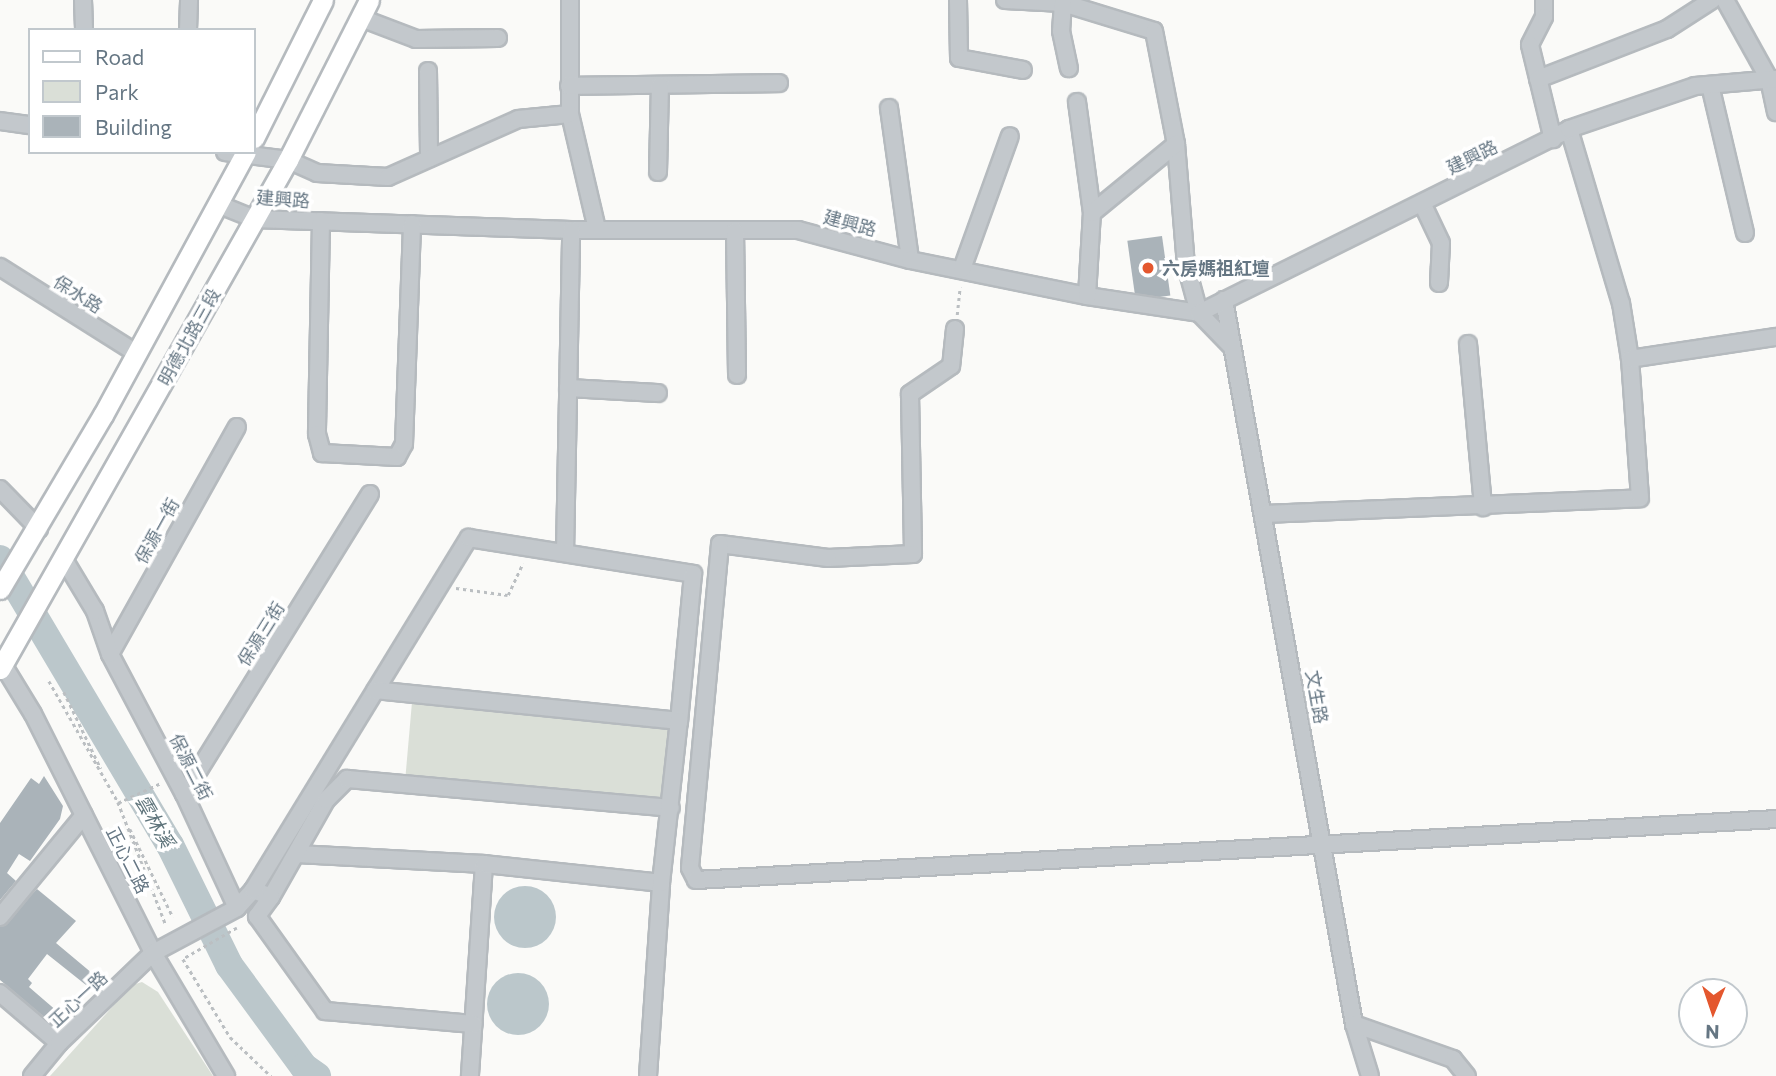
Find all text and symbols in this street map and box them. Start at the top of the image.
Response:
legend [28,28,256,154]
text: Road [95,44,144,69]
text: Park [95,79,139,104]
text: Building [95,114,172,139]
street label: 建興路 [1443,135,1501,179]
street label: 建興路 [255,186,311,212]
street label: 建興路 [821,206,879,240]
place label: 六房媽祖紅壇 [1162,257,1270,279]
marker: 六房媽祖紅壇 [1140,260,1156,276]
street label: 保水路 [49,271,107,317]
street label: 明德北路三段 [153,285,225,389]
street label: 保源一街 [130,494,184,568]
street label: 保源三街 [233,598,289,670]
street label: 文生路 [1302,669,1332,725]
street label: 保源二街 [165,730,217,804]
water label: 雲林溪 [131,791,179,851]
street label: 正心二路 [102,823,154,897]
street label: 正心一路 [44,967,112,1031]
north arrow [1678,978,1748,1048]
text: N [1705,1021,1720,1044]

